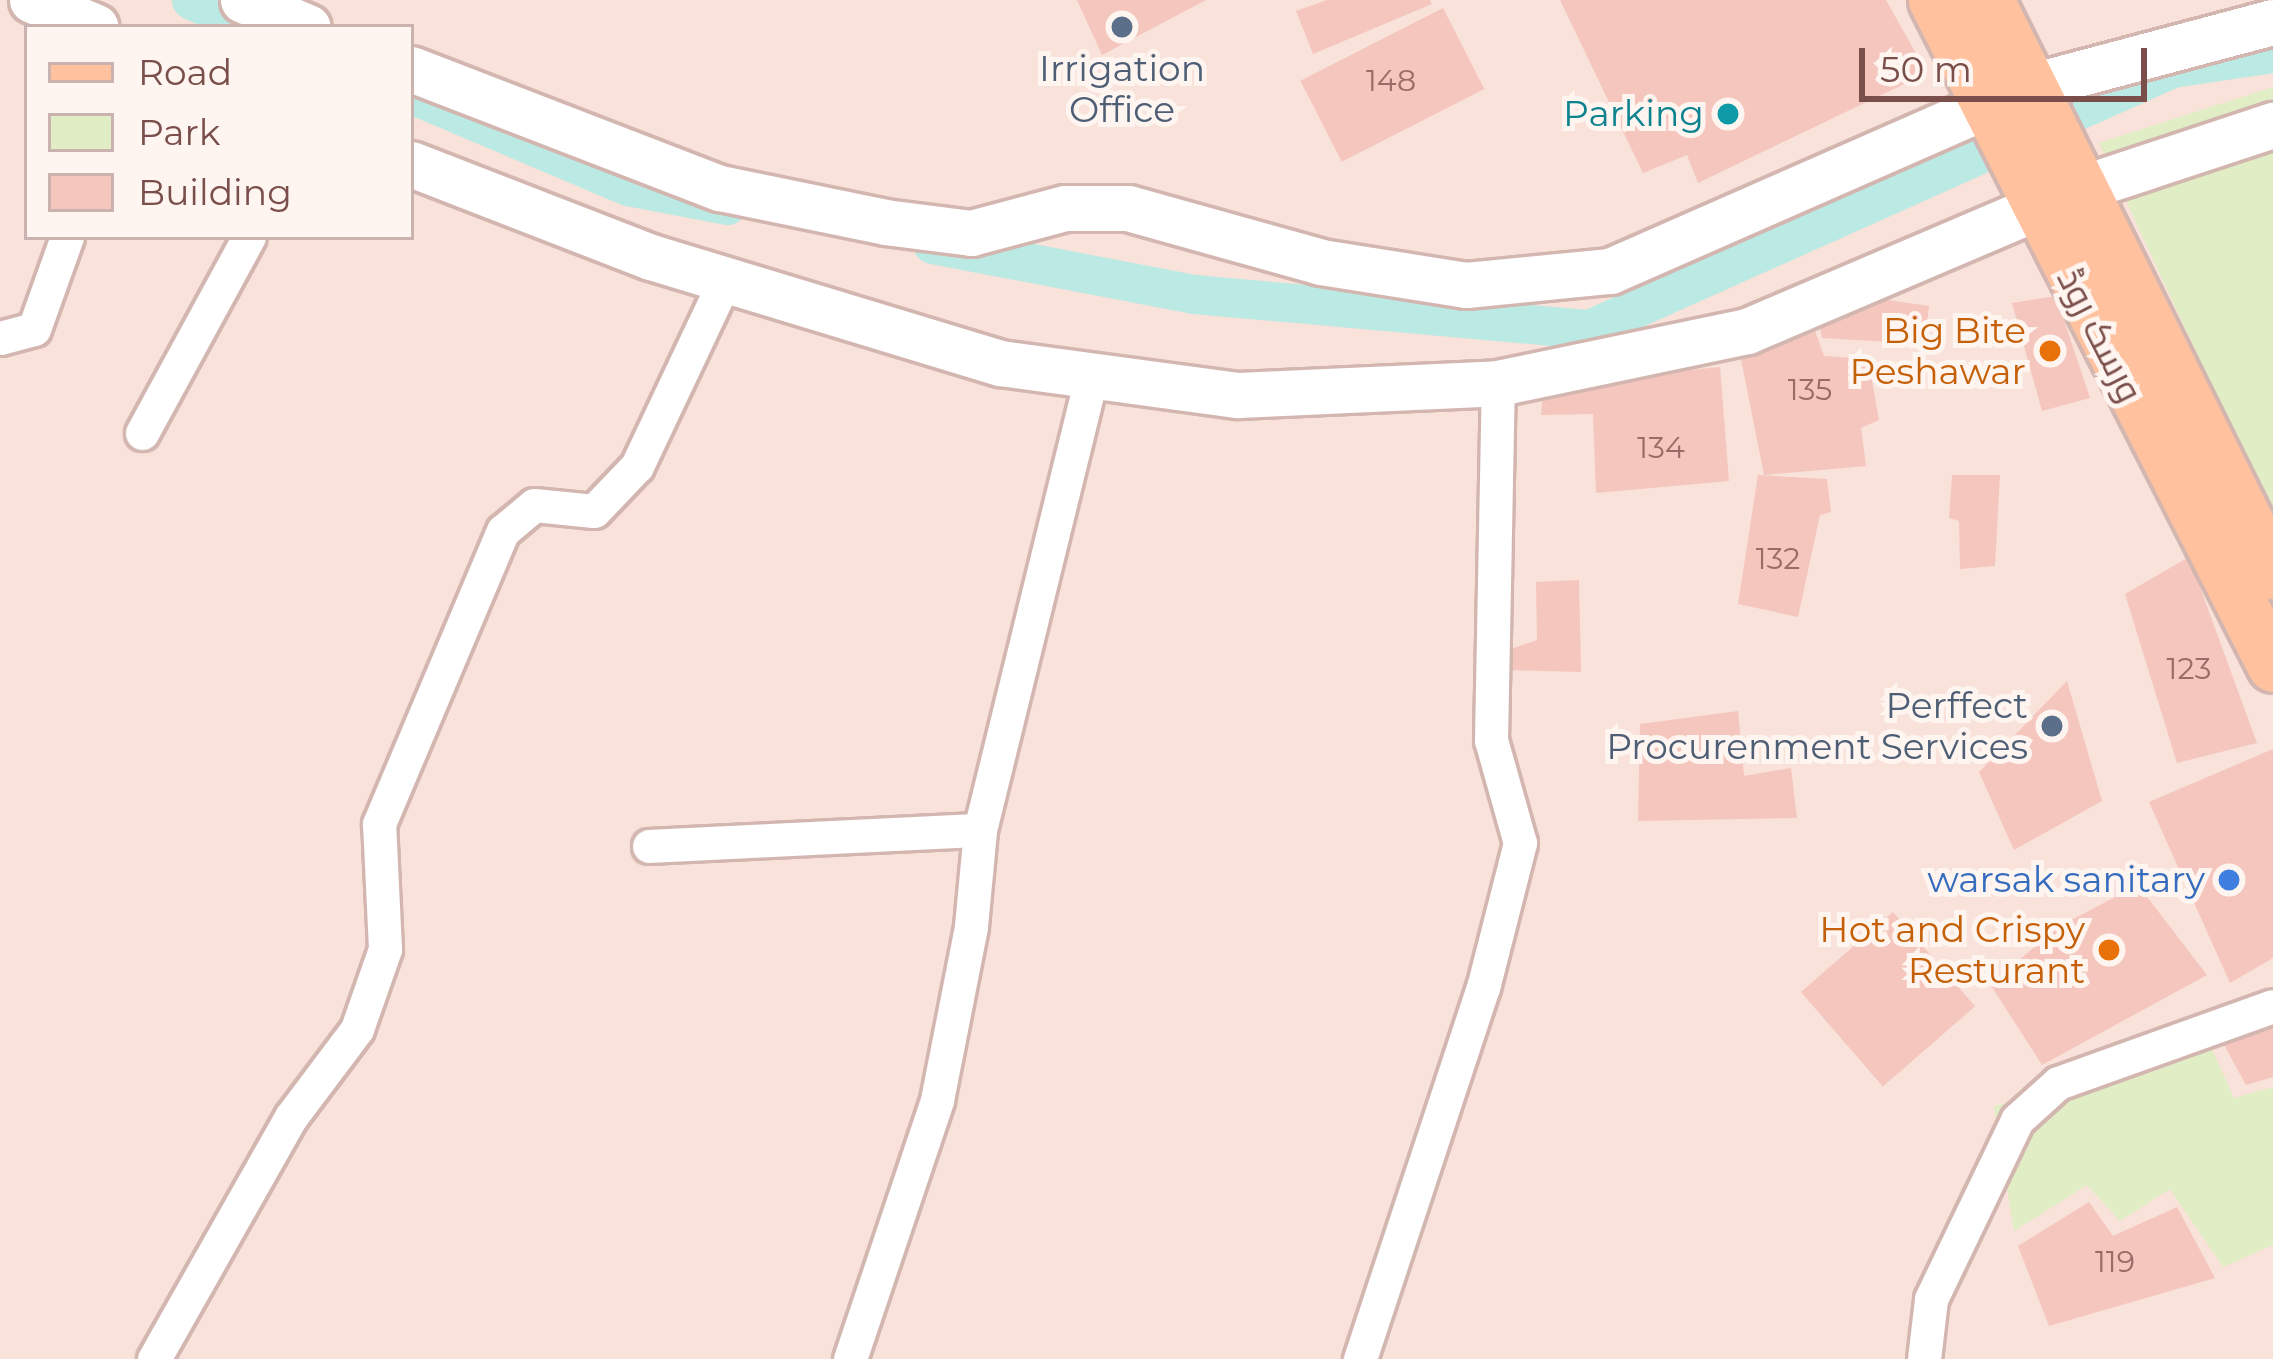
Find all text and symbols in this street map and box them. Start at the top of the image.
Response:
marker: Irrigation Office [1109,14,1135,40]
legend [24,24,414,240]
scale bar [1865,24,2153,98]
place label: Irrigation Office [1039,46,1205,131]
text: 50 m [1880,47,1972,91]
text: Road [138,50,232,94]
house number: 148 [1366,63,1416,99]
place label: Parking [1563,92,1704,136]
marker: Parking [1715,101,1741,127]
text: Park [138,110,220,154]
text: Building [138,170,292,214]
street label: ورسک روڈ [2048,261,2152,409]
place label: Big Bite Peshawar [1849,308,2026,393]
marker: Big Bite Peshawar [2037,338,2063,364]
house number: 135 [1788,372,1832,408]
house number: 134 [1637,430,1685,466]
house number: 132 [1756,541,1800,577]
house number: 123 [2167,651,2211,687]
place label: Perffect Procurenment Services [1606,683,2028,768]
marker: Perffect Procurenment Services [2039,713,2065,739]
place label: warsak sanitary [1927,858,2205,902]
marker: warsak sanitary [2216,867,2242,893]
place label: Hot and Crispy Resturant [1819,907,2085,992]
marker: Hot and Crispy Resturant [2096,937,2122,963]
house number: 119 [2095,1244,2135,1280]

